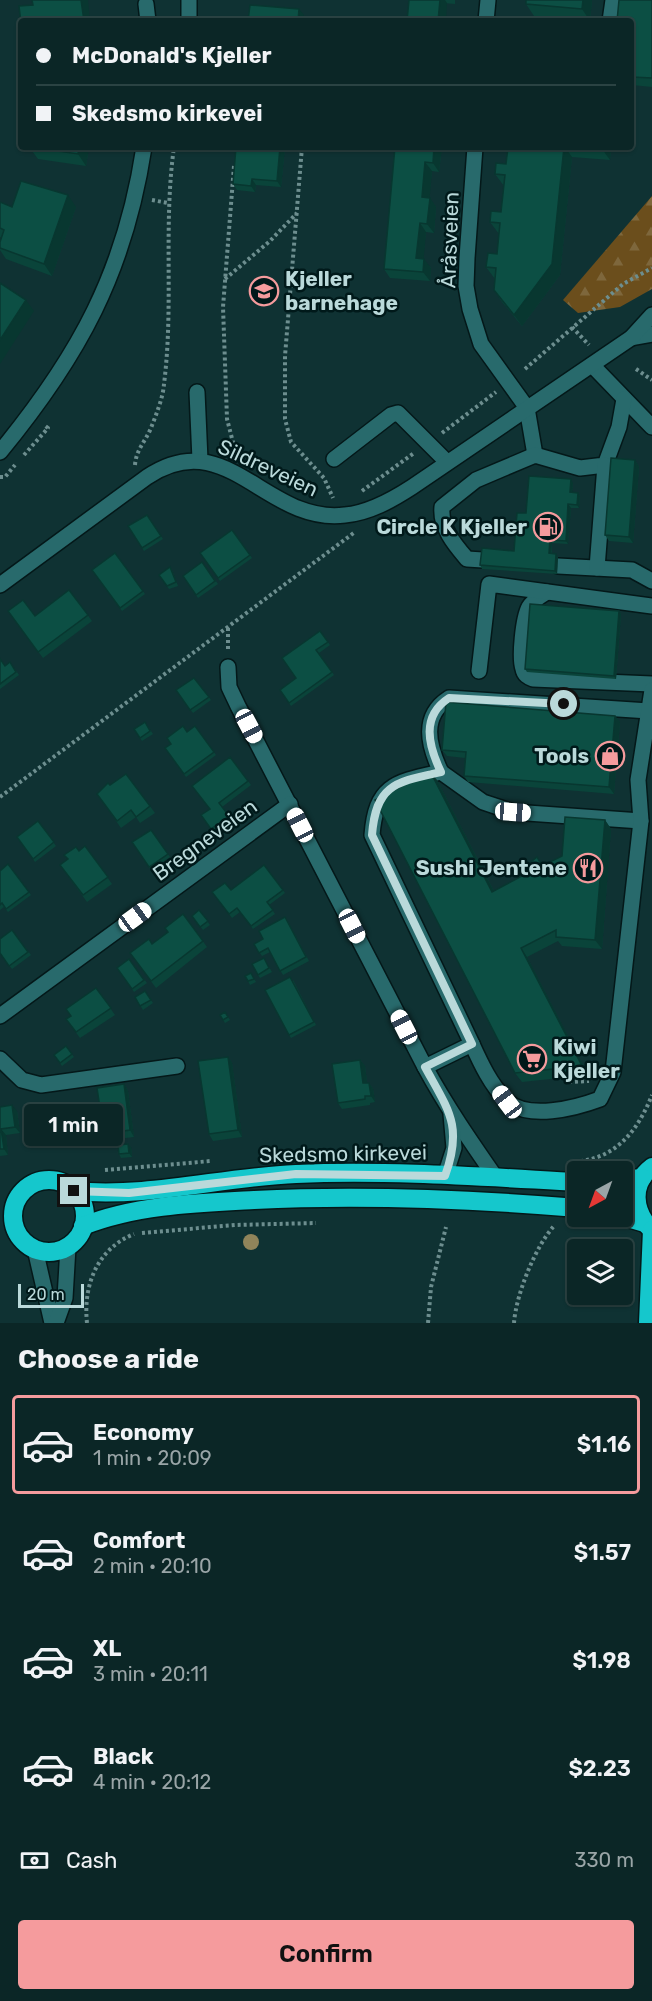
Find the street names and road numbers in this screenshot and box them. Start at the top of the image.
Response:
street label: Åråsveien [435,191,464,289]
street label: Sildreveien [214,434,322,502]
street label: Bregneveien [148,793,262,886]
street label: Skedsmo kirkevei [259,1140,427,1167]

